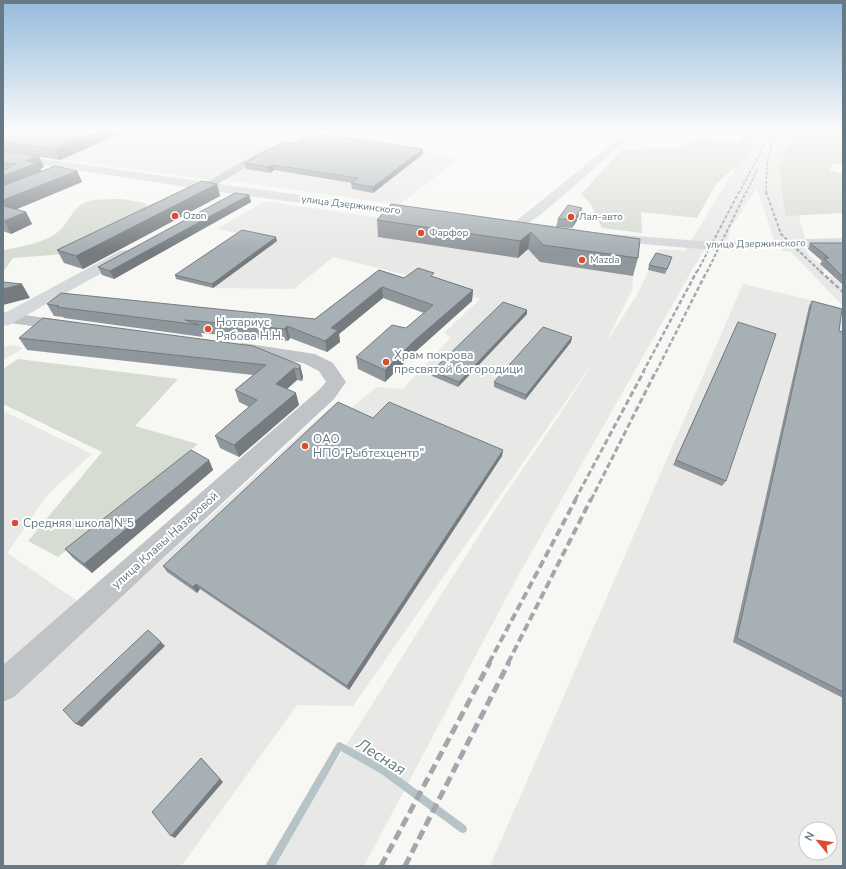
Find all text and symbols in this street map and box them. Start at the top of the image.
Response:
street label: улица Дзержинского [301,192,402,218]
place label: Ozon [183,209,206,223]
place label: Лал-авто [579,210,623,224]
marker: Ozon [170,211,180,221]
marker: Лал-авто [566,212,576,222]
place label: Фарфор [429,226,468,240]
marker: Фарфор [416,228,426,238]
street label: улица Дзержинского [706,236,806,252]
place label: Mazda [590,253,620,267]
marker: Mazda [577,255,587,265]
place label: Нотариус Рябова Н.Н. [216,314,284,344]
marker: Нотариус Рябова Н.Н. [203,324,213,334]
place label: Храм покрова пресвятой богородици [394,347,523,377]
marker: Храм покрова пресвятой богородици [381,357,391,367]
place label: ОАО НПО"Рыбтехцентр" [313,431,424,461]
marker: ОАО НПО"Рыбтехцентр" [300,441,310,451]
street label: улица Клавы Назаровой [108,488,222,592]
place label: Средняя школа №5 [23,515,134,531]
marker: Средняя школа №5 [10,518,20,528]
water label: Лесная [351,733,410,781]
north arrow [798,821,838,861]
text: N [801,829,818,844]

